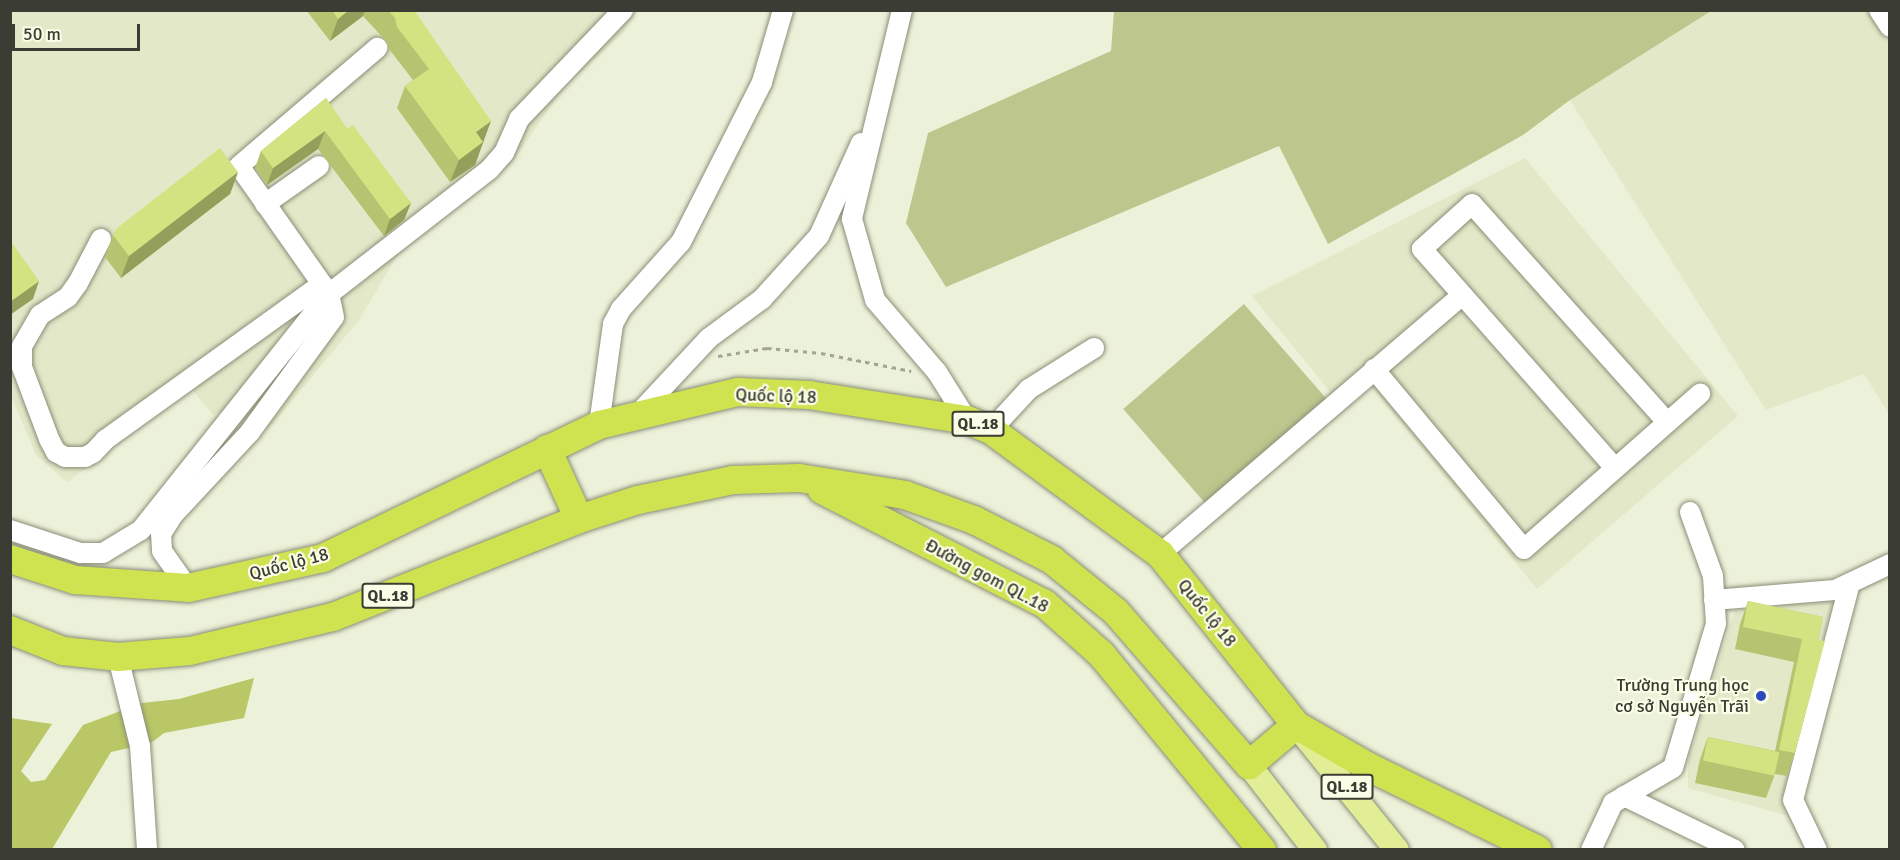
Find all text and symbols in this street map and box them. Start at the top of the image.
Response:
scale bar [15,12,142,50]
text: 50 m [23,23,61,45]
street label: Quốc lộ 18 [735,384,817,408]
road number: QL.18 [951,411,1005,437]
street label: Đường gom QL.18 [922,534,1052,618]
street label: Quốc lộ 18 [247,543,331,585]
street label: Quốc lộ 18 [1173,575,1241,651]
road number: QL.18 [361,583,415,609]
place label: Trường Trung học cơ sở Nguyễn Trãi [1615,675,1749,718]
marker: Trường Trung học cơ sở Nguyễn Trãi [1754,689,1768,703]
road number: QL.18 [1320,774,1374,800]

